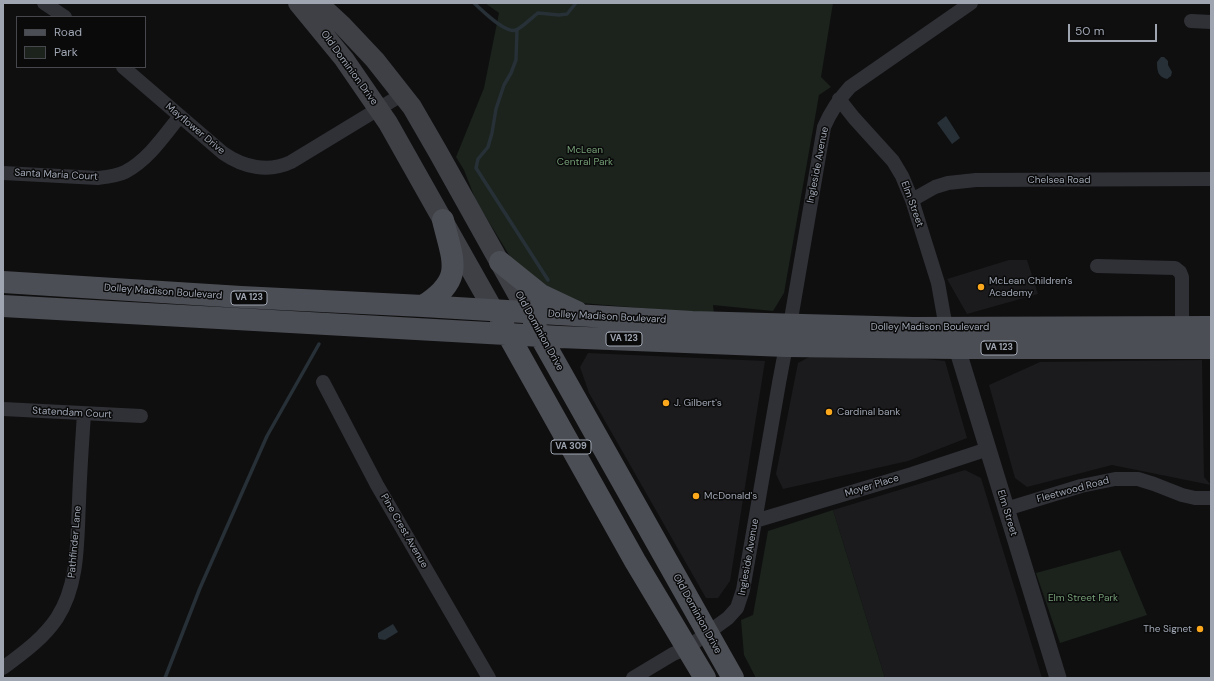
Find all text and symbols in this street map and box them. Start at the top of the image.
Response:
legend [16,16,146,68]
scale bar [1070,16,1159,42]
text: 50 m [1075,23,1104,39]
text: Road [54,24,82,40]
street label: Old Dominion Drive [318,28,380,108]
text: Park [54,44,78,60]
street label: Mayflower Drive [163,101,227,157]
street label: Ingleside Avenue [805,126,831,204]
park label: McLean Central Park [557,144,613,168]
street label: Santa Maria Court [14,167,98,183]
street label: Chelsea Road [1028,174,1090,186]
street label: Elm Street [898,179,926,229]
place label: McLean Children's Academy [989,275,1073,298]
street label: Dolley Madison Boulevard [103,282,223,302]
marker: McLean Children's Academy [976,282,986,292]
street label: Old Dominion Drive [512,289,566,373]
road number: VA 123 [231,291,267,305]
street label: Dolley Madison Boulevard [548,308,666,326]
street label: Dolley Madison Boulevard [871,321,989,333]
road number: VA 123 [606,332,642,346]
road number: VA 123 [981,341,1017,355]
place label: J. Gilbert's [674,397,722,409]
marker: J. Gilbert's [661,398,671,408]
street label: Statendam Court [32,405,112,421]
place label: Cardinal bank [837,406,900,418]
marker: Cardinal bank [824,407,834,417]
road number: VA 309 [551,440,591,454]
street label: Moyer Place [843,472,901,500]
street label: Fleetwood Road [1036,475,1110,505]
street label: Elm Street [994,488,1020,538]
place label: McDonald's [704,490,757,502]
marker: McDonald's [691,491,701,501]
street label: Pine Crest Avenue [378,492,430,570]
street label: Pathfinder Lane [66,505,84,579]
street label: Ingleside Avenue [736,518,762,596]
street label: Old Dominion Drive [670,572,724,656]
park label: Elm Street Park [1048,592,1118,604]
place label: The Signet [1143,623,1192,635]
marker: The Signet [1195,624,1205,634]

